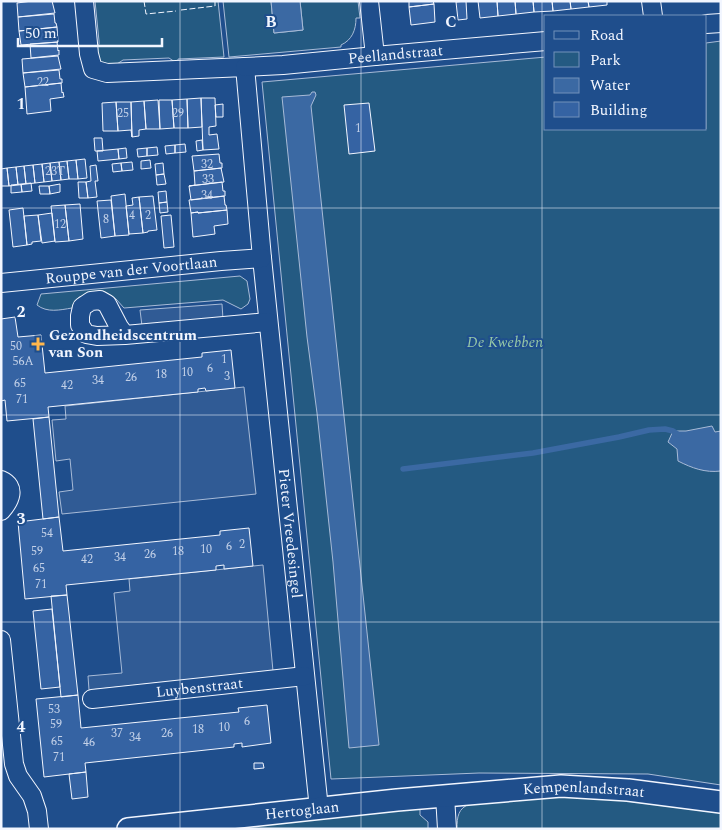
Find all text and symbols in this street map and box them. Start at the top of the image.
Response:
text: B [265,10,277,34]
text: C [445,10,457,34]
scale bar [18,15,161,47]
legend [544,15,707,130]
text: 50 m [25,22,57,45]
text: Road [590,24,624,47]
street label: Peellandstraat [347,39,444,70]
text: Park [590,49,621,72]
house number: 22 [37,73,49,92]
text: Water [590,74,630,97]
text: 1 [17,92,25,116]
text: Building [590,99,647,122]
house number: 25 [117,104,129,123]
house number: 29 [172,104,184,123]
house number: 1 [355,119,361,138]
house number: 32 [201,155,213,174]
house number: 23T [45,162,65,181]
house number: 33 [202,170,214,189]
house number: 34 [201,186,213,205]
house number: 4 [129,206,135,225]
house number: 2 [145,206,151,225]
house number: 8 [103,210,109,229]
house number: 12 [54,215,66,234]
street label: Rouppe van der Voortlaan [44,250,219,290]
text: 2 [17,300,26,324]
place label: Gezondheidscentrum van Son [48,324,198,364]
park label: De Kwebben [467,331,543,354]
house number: 50 [10,337,22,356]
marker: Gezondheidscentrum van Son [31,337,45,351]
house number: 1 [221,350,227,369]
house number: 56A [12,352,34,371]
house number: 6 [207,359,213,378]
house number: 10 [181,363,193,382]
house number: 18 [155,365,167,384]
house number: 3 [224,367,230,386]
house number: 26 [125,368,137,387]
house number: 34 [92,371,104,390]
house number: 65 [14,374,26,393]
house number: 42 [61,376,73,395]
house number: 71 [16,390,28,409]
street label: Pieter Vreedesingel [272,467,309,599]
text: 3 [17,507,26,531]
house number: 54 [41,524,53,543]
house number: 2 [239,535,245,554]
house number: 6 [226,537,232,556]
house number: 10 [200,540,212,559]
house number: 59 [31,542,43,561]
house number: 18 [172,542,184,561]
house number: 26 [144,545,156,564]
house number: 34 [114,548,126,567]
house number: 42 [81,550,93,569]
house number: 65 [33,559,45,578]
house number: 71 [35,575,47,594]
street label: Luybenstraat [155,671,244,704]
house number: 53 [48,700,60,719]
house number: 6 [244,712,250,731]
text: 4 [17,715,26,739]
house number: 59 [50,715,62,734]
house number: 10 [218,718,230,737]
house number: 18 [192,720,204,739]
house number: 37 [111,724,123,743]
house number: 26 [161,724,173,743]
house number: 34 [129,728,141,747]
house number: 65 [51,732,63,751]
house number: 46 [83,733,95,752]
house number: 71 [53,748,65,767]
street label: Kempenlandstraat [522,774,646,804]
street label: Hertoglaan [264,795,341,826]

